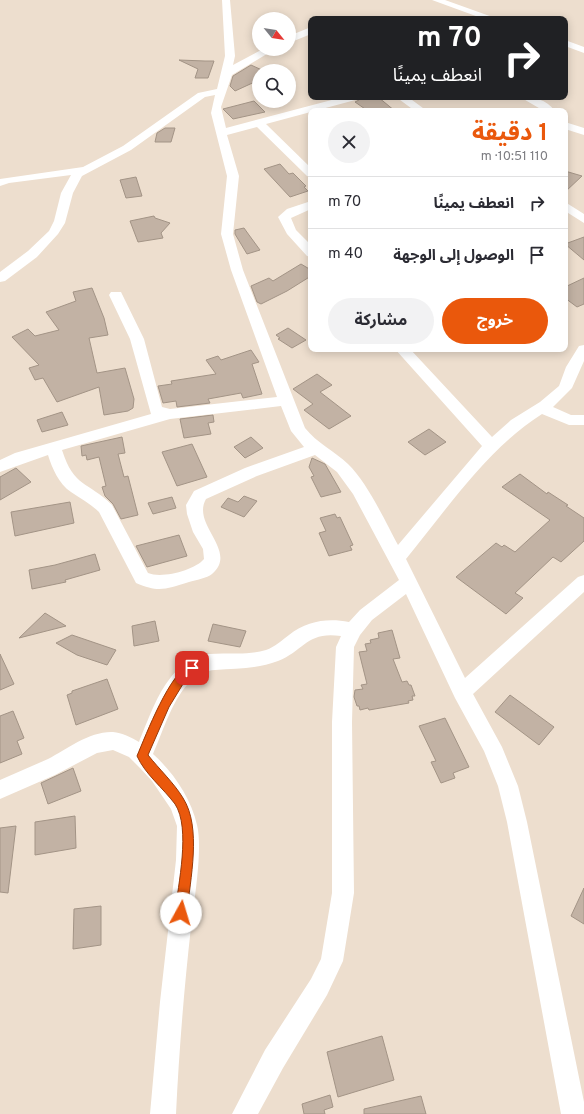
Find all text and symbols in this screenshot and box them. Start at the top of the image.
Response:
north arrow [252,12,296,56]
map controls [252,12,296,108]
text: 70 m [417,21,482,57]
icon: right [496,32,548,84]
button: search [252,64,296,108]
text: انعطف يمينًا [393,65,482,88]
text: 1 دقيقة [472,119,548,149]
button: close [328,121,370,163]
text: 110 m · 10:51 [481,149,548,165]
icon: right [526,192,548,214]
text: 70 m [328,193,361,212]
text: انعطف يمينًا [434,195,514,214]
icon: arrive [526,244,548,266]
text: 40 m [328,245,363,264]
text: الوصول إلى الوجهة [393,247,514,266]
button: مشاركة [328,298,434,344]
button: خروج [442,298,548,344]
pin [175,651,209,685]
icon: arrive [181,657,203,679]
position arrow [160,892,202,934]

